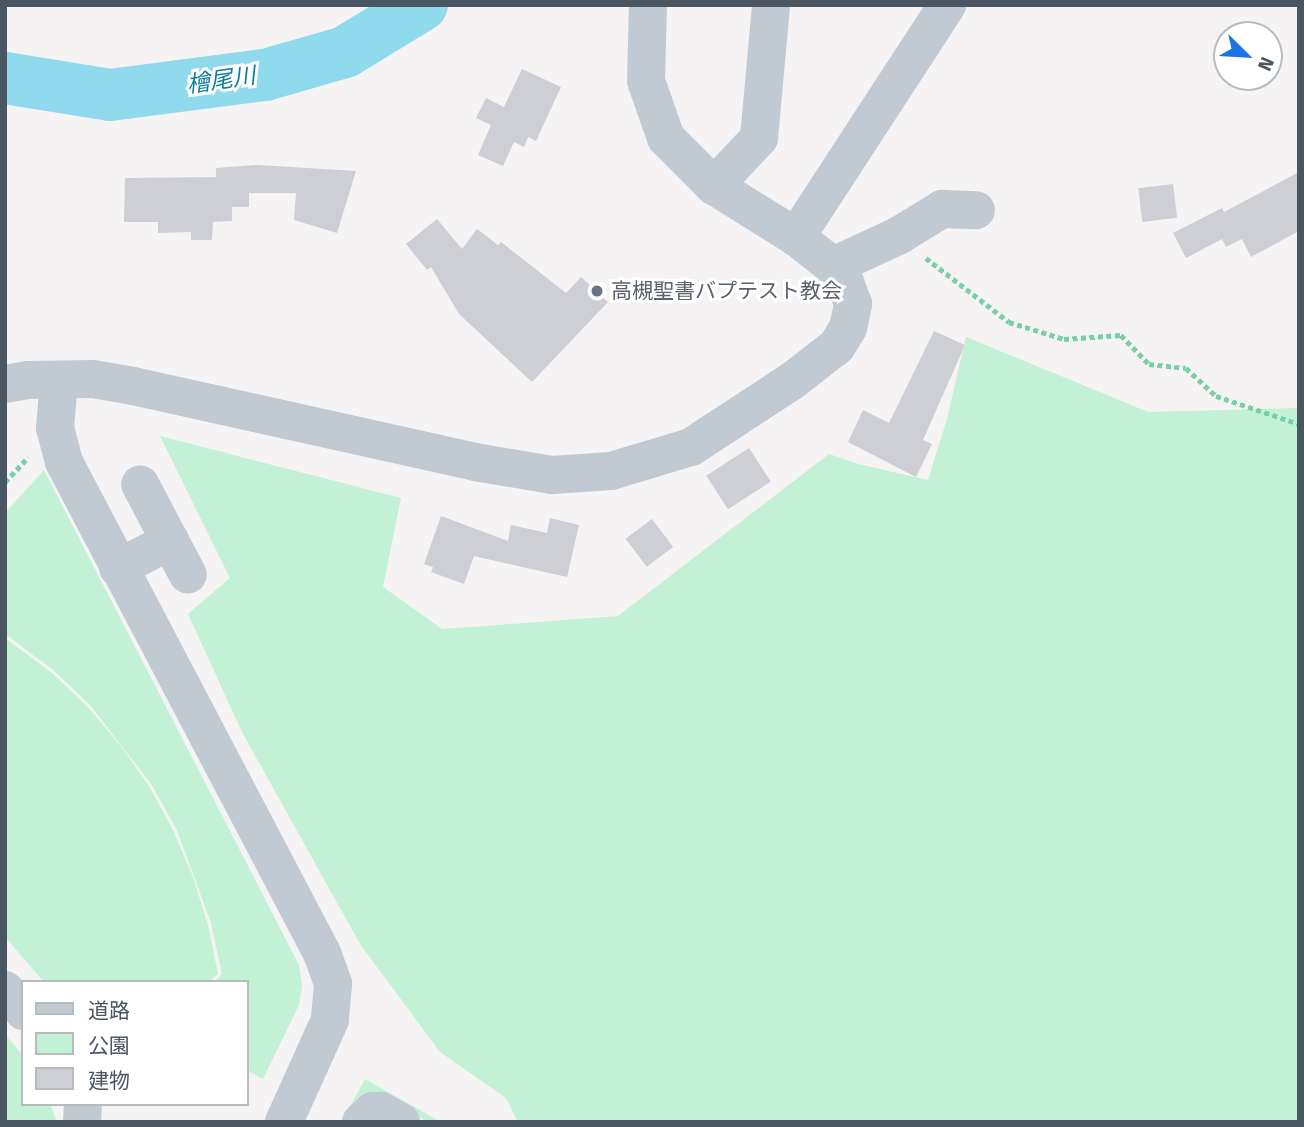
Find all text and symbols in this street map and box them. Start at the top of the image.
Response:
north arrow [1213,21,1283,91]
text: N [1253,53,1279,74]
water label: 檜尾川 [185,62,257,98]
place label: 高槻聖書バプテスト教会 [611,278,842,304]
marker: 高槻聖書バプテスト教会 [589,283,605,299]
legend [21,980,248,1106]
text: 道路 [88,998,130,1024]
text: 公園 [88,1033,130,1059]
text: 建物 [88,1068,130,1094]

